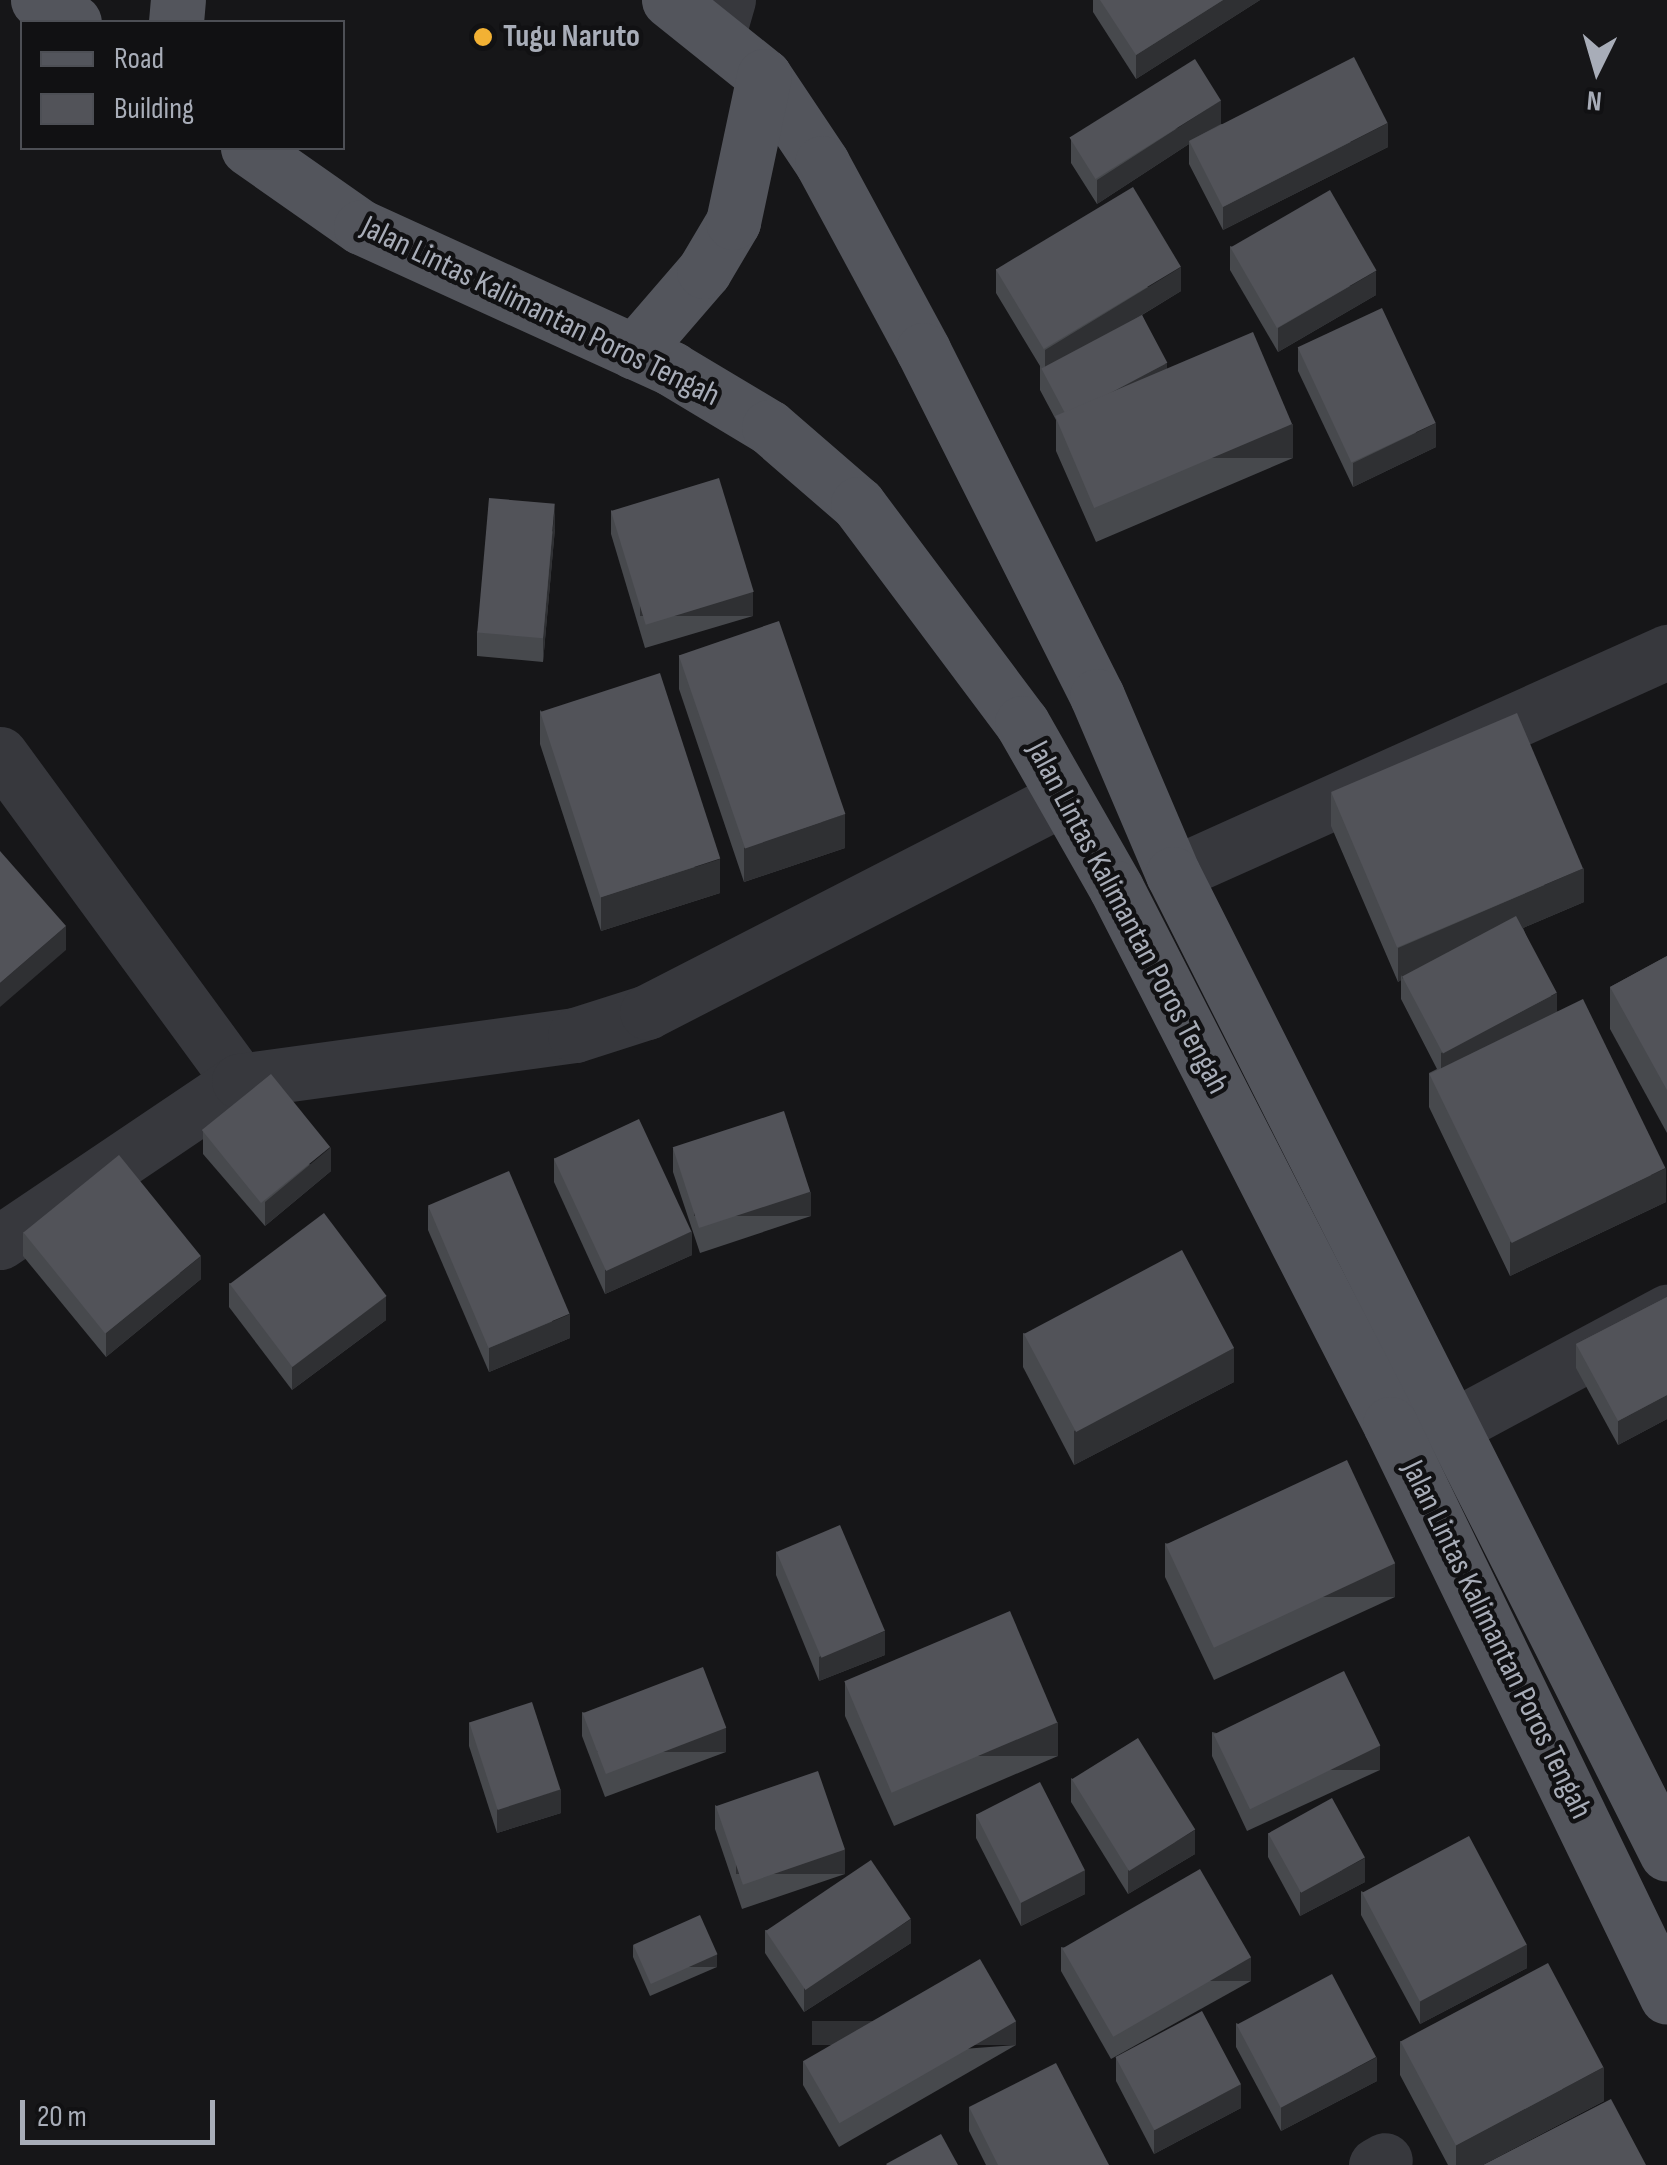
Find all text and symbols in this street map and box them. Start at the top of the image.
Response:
place label: Tugu Naruto [503,18,640,56]
legend [20,20,345,150]
north arrow [1547,20,1647,120]
marker: Tugu Naruto [472,26,494,48]
text: Road [114,41,164,77]
text: N [1585,83,1603,117]
text: Building [114,91,194,127]
street label: Jalan Lintas Kalimantan Poros Tengah [355,208,725,416]
street label: Jalan Lintas Kalimantan Poros Tengah [1018,735,1236,1101]
street label: Jalan Lintas Kalimantan Poros Tengah [1392,1455,1600,1825]
scale bar [25,2080,220,2142]
text: 20 m [37,2099,87,2135]

